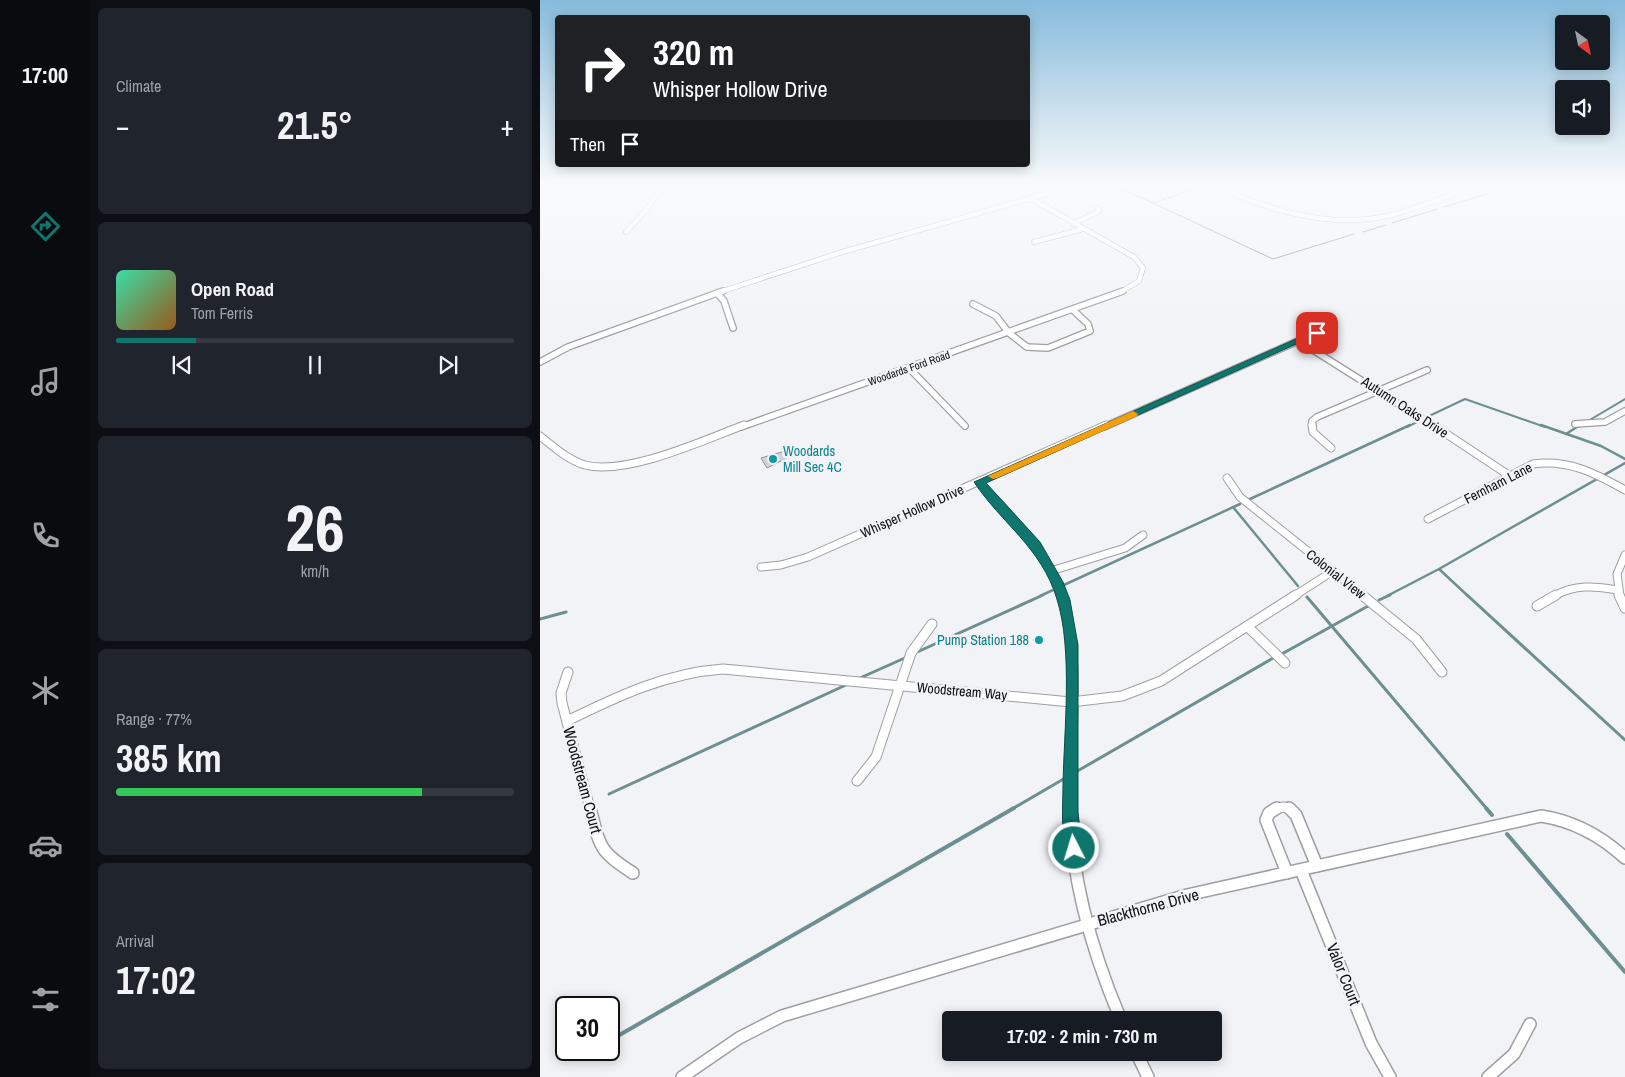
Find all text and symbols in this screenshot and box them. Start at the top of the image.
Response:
north arrow [1555,15,1610,70]
map controls [1555,15,1610,135]
text: 320 m [653,29,734,76]
icon: right [570,35,635,100]
text: 17:00 [22,60,68,90]
text: Whisper Hollow Drive [653,74,827,104]
text: Climate [116,75,161,97]
button: sound [1555,80,1610,135]
text: 21.5° [277,100,353,151]
text: − [116,107,129,145]
text: + [501,107,514,145]
icon: arrive [616,130,644,158]
text: Then [570,131,606,157]
icon: directions [28,209,63,244]
text: Open Road [191,276,274,302]
text: Tom Ferris [191,302,253,324]
pin [1296,312,1338,354]
icon: arrive [1303,319,1331,347]
street label: Woodards Ford Road [866,347,952,389]
icon: previous [168,351,196,379]
icon: pause [301,351,329,379]
icon: next [434,351,462,379]
icon: music [28,364,63,399]
street label: Autumn Oaks Drive [1357,372,1452,442]
place label: Woodards Mill Sec 4C [783,442,842,476]
marker: Woodards Mill Sec 4C [767,453,779,465]
street label: Fernham Lane [1461,458,1535,508]
street label: Whisper Hollow Drive [858,480,966,542]
text: 26 [285,484,345,571]
icon: phone [28,518,63,553]
street label: Colonial View [1303,545,1370,603]
text: km/h [301,560,329,582]
place label: Pump Station 188 [937,631,1029,649]
marker: Pump Station 188 [1033,634,1045,646]
icon: climate [28,673,63,708]
street label: Woodstream Way [916,678,1008,704]
text: Range · 77% [116,708,192,730]
street label: Woodstream Court [558,724,608,836]
text: 385 km [116,733,222,784]
position arrow [1047,821,1099,873]
icon: car [28,828,63,863]
street label: Blackthorne Drive [1095,883,1201,931]
text: Arrival [116,930,154,952]
street label: Valor Court [1322,940,1367,1009]
text: 17:02 [116,955,196,1006]
icon: filters [28,982,63,1017]
speed limit sign: 30 [555,996,620,1061]
text: 17:02 · 2 min · 730 m [1007,1023,1157,1049]

